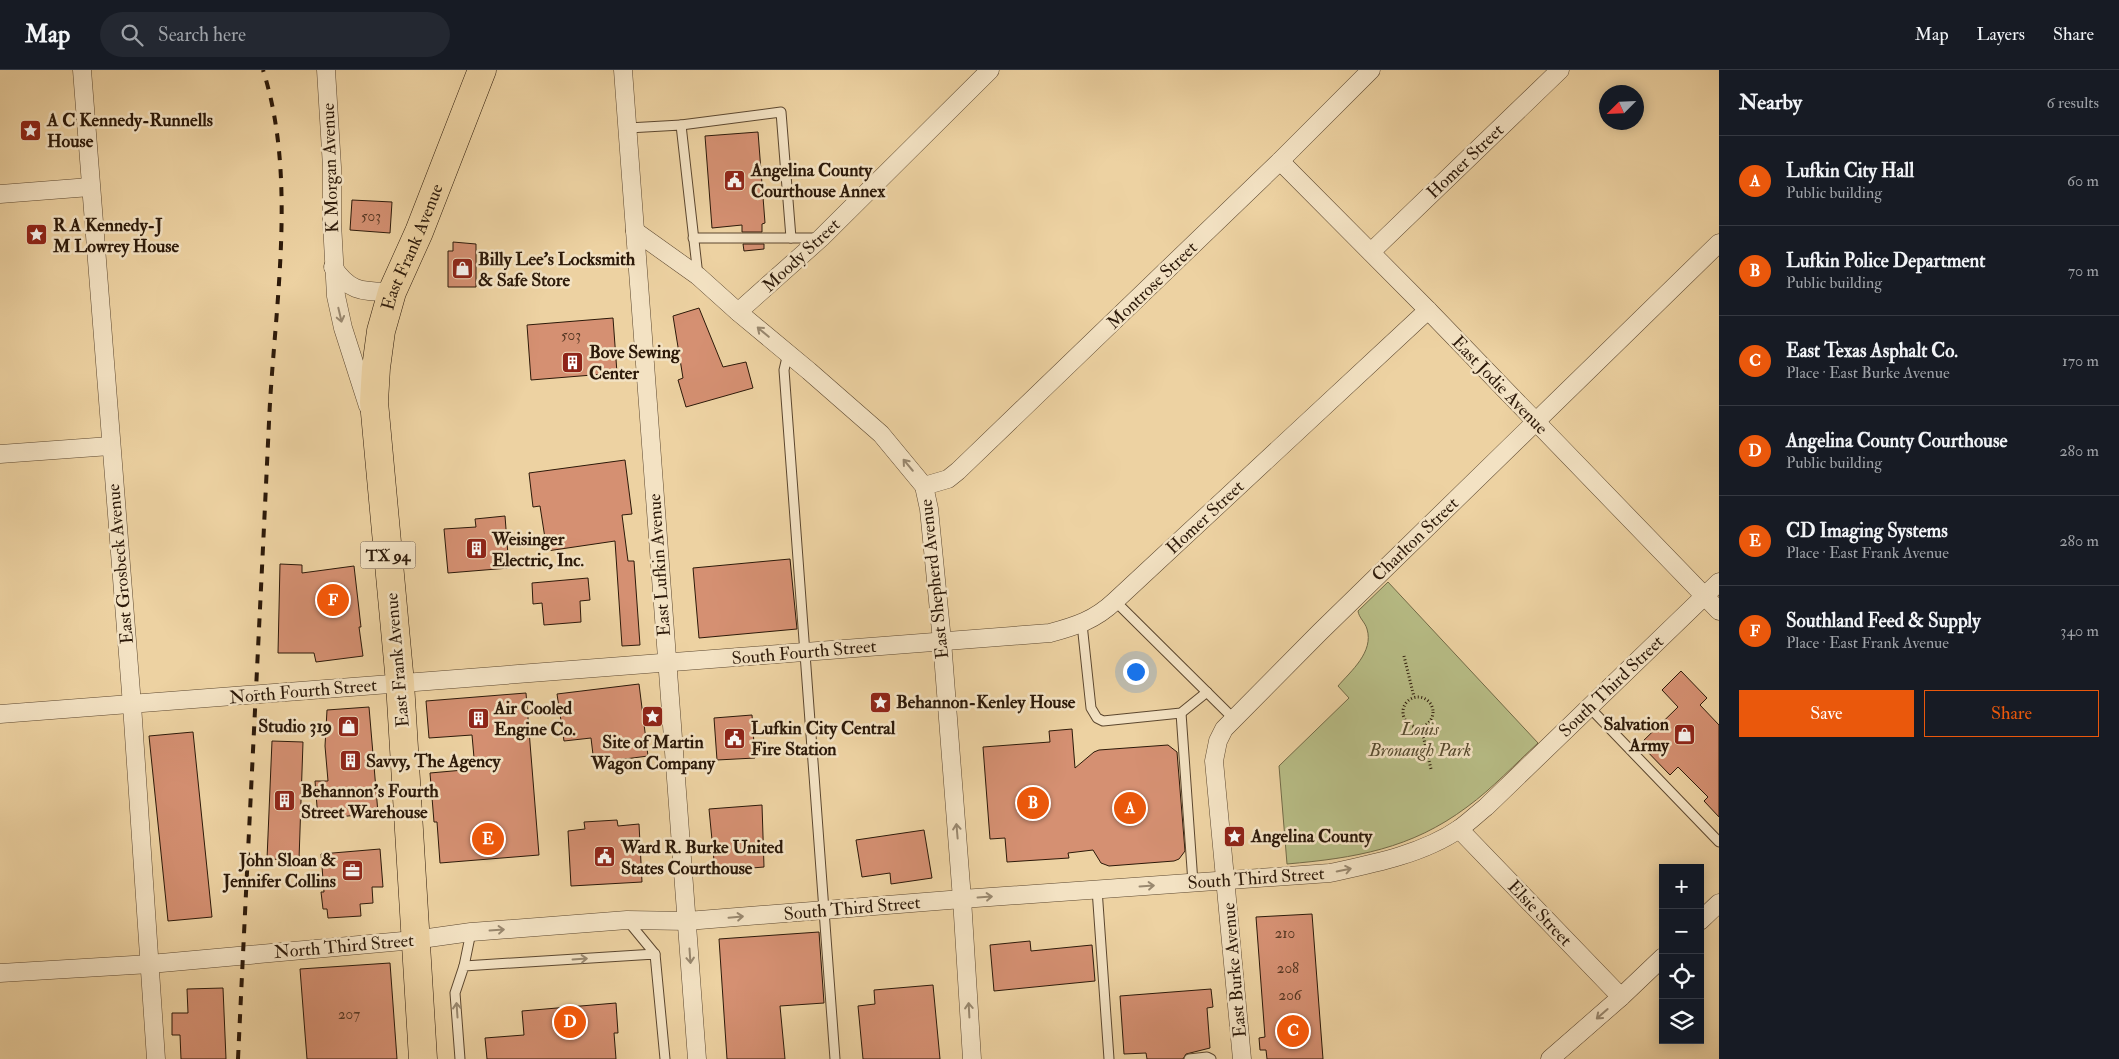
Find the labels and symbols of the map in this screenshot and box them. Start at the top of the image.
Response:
north arrow [1599,85,1644,130]
street label: K Morgan Avenue [317,102,344,233]
place label: A C Kennedy-Runnells House [46,109,213,153]
place icon: A C Kennedy-Runnells House [19,118,43,142]
street label: Homer Street [1422,119,1509,204]
place label: Angelina County Courthouse Annex [750,159,886,203]
public building icon: Angelina County Courthouse Annex [723,168,747,192]
street label: East Frank Avenue [376,180,449,313]
house number: 503 [361,207,381,226]
street label: Moody Street [758,213,845,297]
place label: R A Kennedy-J M Lowrey House [52,214,180,258]
place icon: R A Kennedy-J M Lowrey House [25,223,49,247]
street label: Montrose Street [1102,236,1203,334]
place label: Billy Lee's Locksmith & Safe Store [478,248,636,292]
shop icon: Billy Lee's Locksmith & Safe Store [450,257,474,281]
one-way arrow [336,307,345,323]
house number: 503 [561,326,581,345]
one-way arrow [756,327,769,338]
street label: East Jodie Avenue [1447,331,1553,440]
place label: Bove Sewing Center [589,341,681,385]
building icon: Bove Sewing Center [561,350,585,374]
one-way arrow [902,459,914,472]
street label: Homer Street [1161,475,1249,559]
street label: East Grosbeck Avenue [102,482,139,645]
street label: East Lufkin Avenue [643,492,676,637]
street label: Charlton Street [1367,492,1464,587]
street label: East Shepherd Avenue [915,497,954,660]
place label: Weisinger Electric, Inc. [491,528,585,572]
building icon: Weisinger Electric, Inc. [464,537,488,561]
road number: TX 94 [360,542,416,568]
pin: F [317,581,349,619]
street label: East Frank Avenue [380,591,415,728]
street label: South Third Street [1554,630,1669,742]
street label: South Fourth Street [731,635,877,670]
your location [1123,659,1149,685]
street label: North Fourth Street [228,674,378,709]
place icon: Behannon-Kenley House [868,690,892,714]
place label: Behannon-Kenley House [896,691,1076,714]
place label: Air Cooled Engine Co. [493,697,576,741]
place icon: Site of Martin Wagon Company [641,705,665,729]
building icon: Air Cooled Engine Co. [466,706,490,730]
place label: Salvation Army [1603,713,1670,757]
shop icon: Studio 319 [336,714,360,738]
place label: Studio 319 [258,715,332,738]
place label: Lufkin City Central Fire Station [751,717,896,761]
park label: Louis Bronaugh Park [1368,718,1471,762]
shop icon: Salvation Army [1673,722,1697,746]
public building icon: Lufkin City Central Fire Station [723,726,747,750]
place label: Site of Martin Wagon Company [590,731,716,775]
building icon: Savvy, The Agency [338,749,362,773]
place label: Savvy, The Agency [366,750,502,773]
place label: Behannon's Fourth Street Warehouse [301,780,439,824]
pin: B [1017,784,1049,822]
building icon: Behannon's Fourth Street Warehouse [273,789,297,813]
pin: A [1114,789,1146,827]
pin: E [472,820,504,858]
one-way arrow [952,823,962,839]
place icon: Angelina County [1223,824,1247,848]
place label: Angelina County [1250,825,1373,848]
place label: Ward R. Burke United States Courthouse [620,836,783,880]
public building icon: Ward R. Burke United States Courthouse [593,845,617,869]
place label: John Sloan & Jennifer Collins [222,849,336,893]
office icon: John Sloan & Jennifer Collins [340,858,364,882]
street label: South Third Street [1187,862,1325,895]
one-way arrow [1336,865,1352,874]
street label: Elsie Street [1502,875,1577,951]
one-way arrow [1139,881,1155,890]
street label: South Third Street [783,891,922,926]
one-way arrow [977,892,993,902]
street label: East Burke Avenue [1217,901,1252,1039]
one-way arrow [728,912,744,922]
house number: 210 [1275,924,1295,943]
one-way arrow [489,925,505,935]
street label: North Third Street [273,929,415,964]
one-way arrow [685,948,694,964]
one-way arrow [572,954,588,963]
house number: 208 [1277,959,1299,978]
house number: 206 [1279,986,1303,1005]
one-way arrow [452,1003,461,1019]
pin: D [554,1003,586,1041]
one-way arrow [965,1003,974,1019]
house number: 207 [338,1005,360,1024]
one-way arrow [1595,1008,1608,1020]
pin: C [1277,1012,1309,1050]

